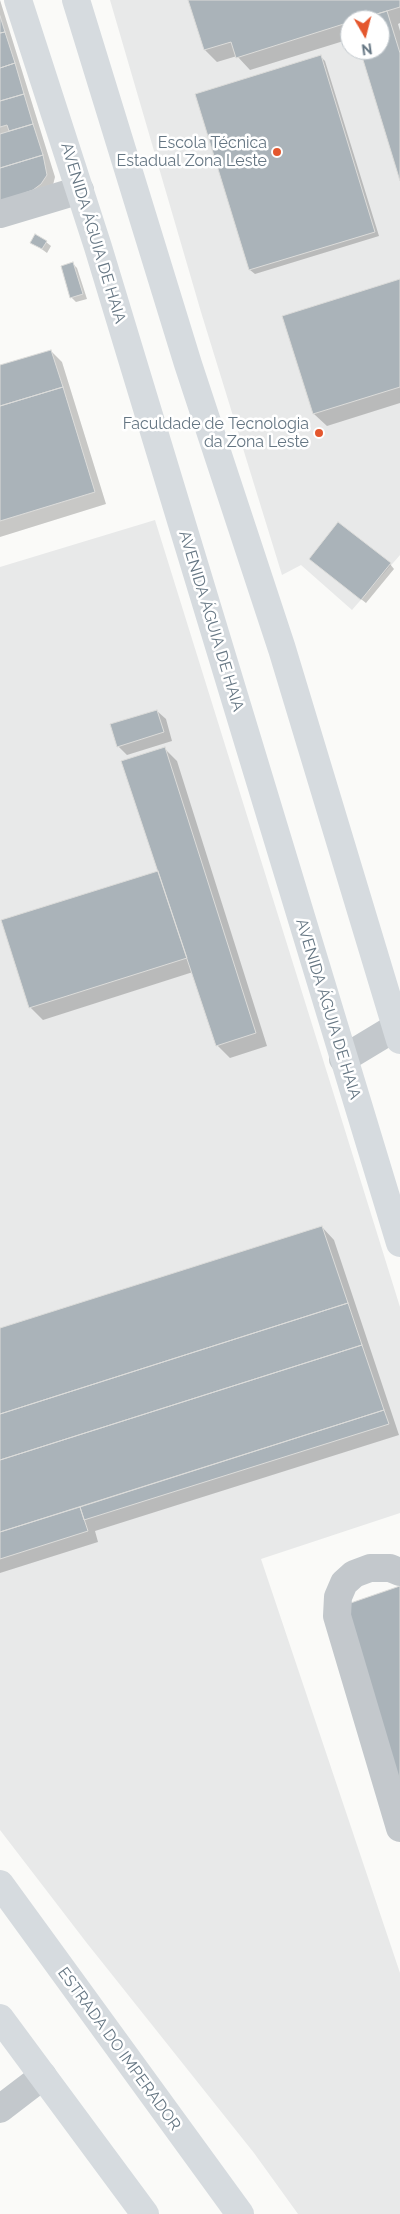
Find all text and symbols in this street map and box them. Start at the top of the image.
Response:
north arrow [340,10,390,60]
text: N [361,40,373,58]
place label: Escola Técnica Estadual Zona Leste [117,133,267,171]
street label: AVENIDA ÁGUIA DE HAIA [56,140,130,326]
marker: Escola Técnica Estadual Zona Leste [271,146,283,158]
place label: Faculdade de Tecnologia da Zona Leste [123,414,309,452]
marker: Faculdade de Tecnologia da Zona Leste [313,427,325,439]
street label: AVENIDA ÁGUIA DE HAIA [174,528,248,714]
street label: AVENIDA ÁGUIA DE HAIA [291,916,365,1102]
street label: ESTRADA DO IMPERADOR [53,1964,185,2134]

